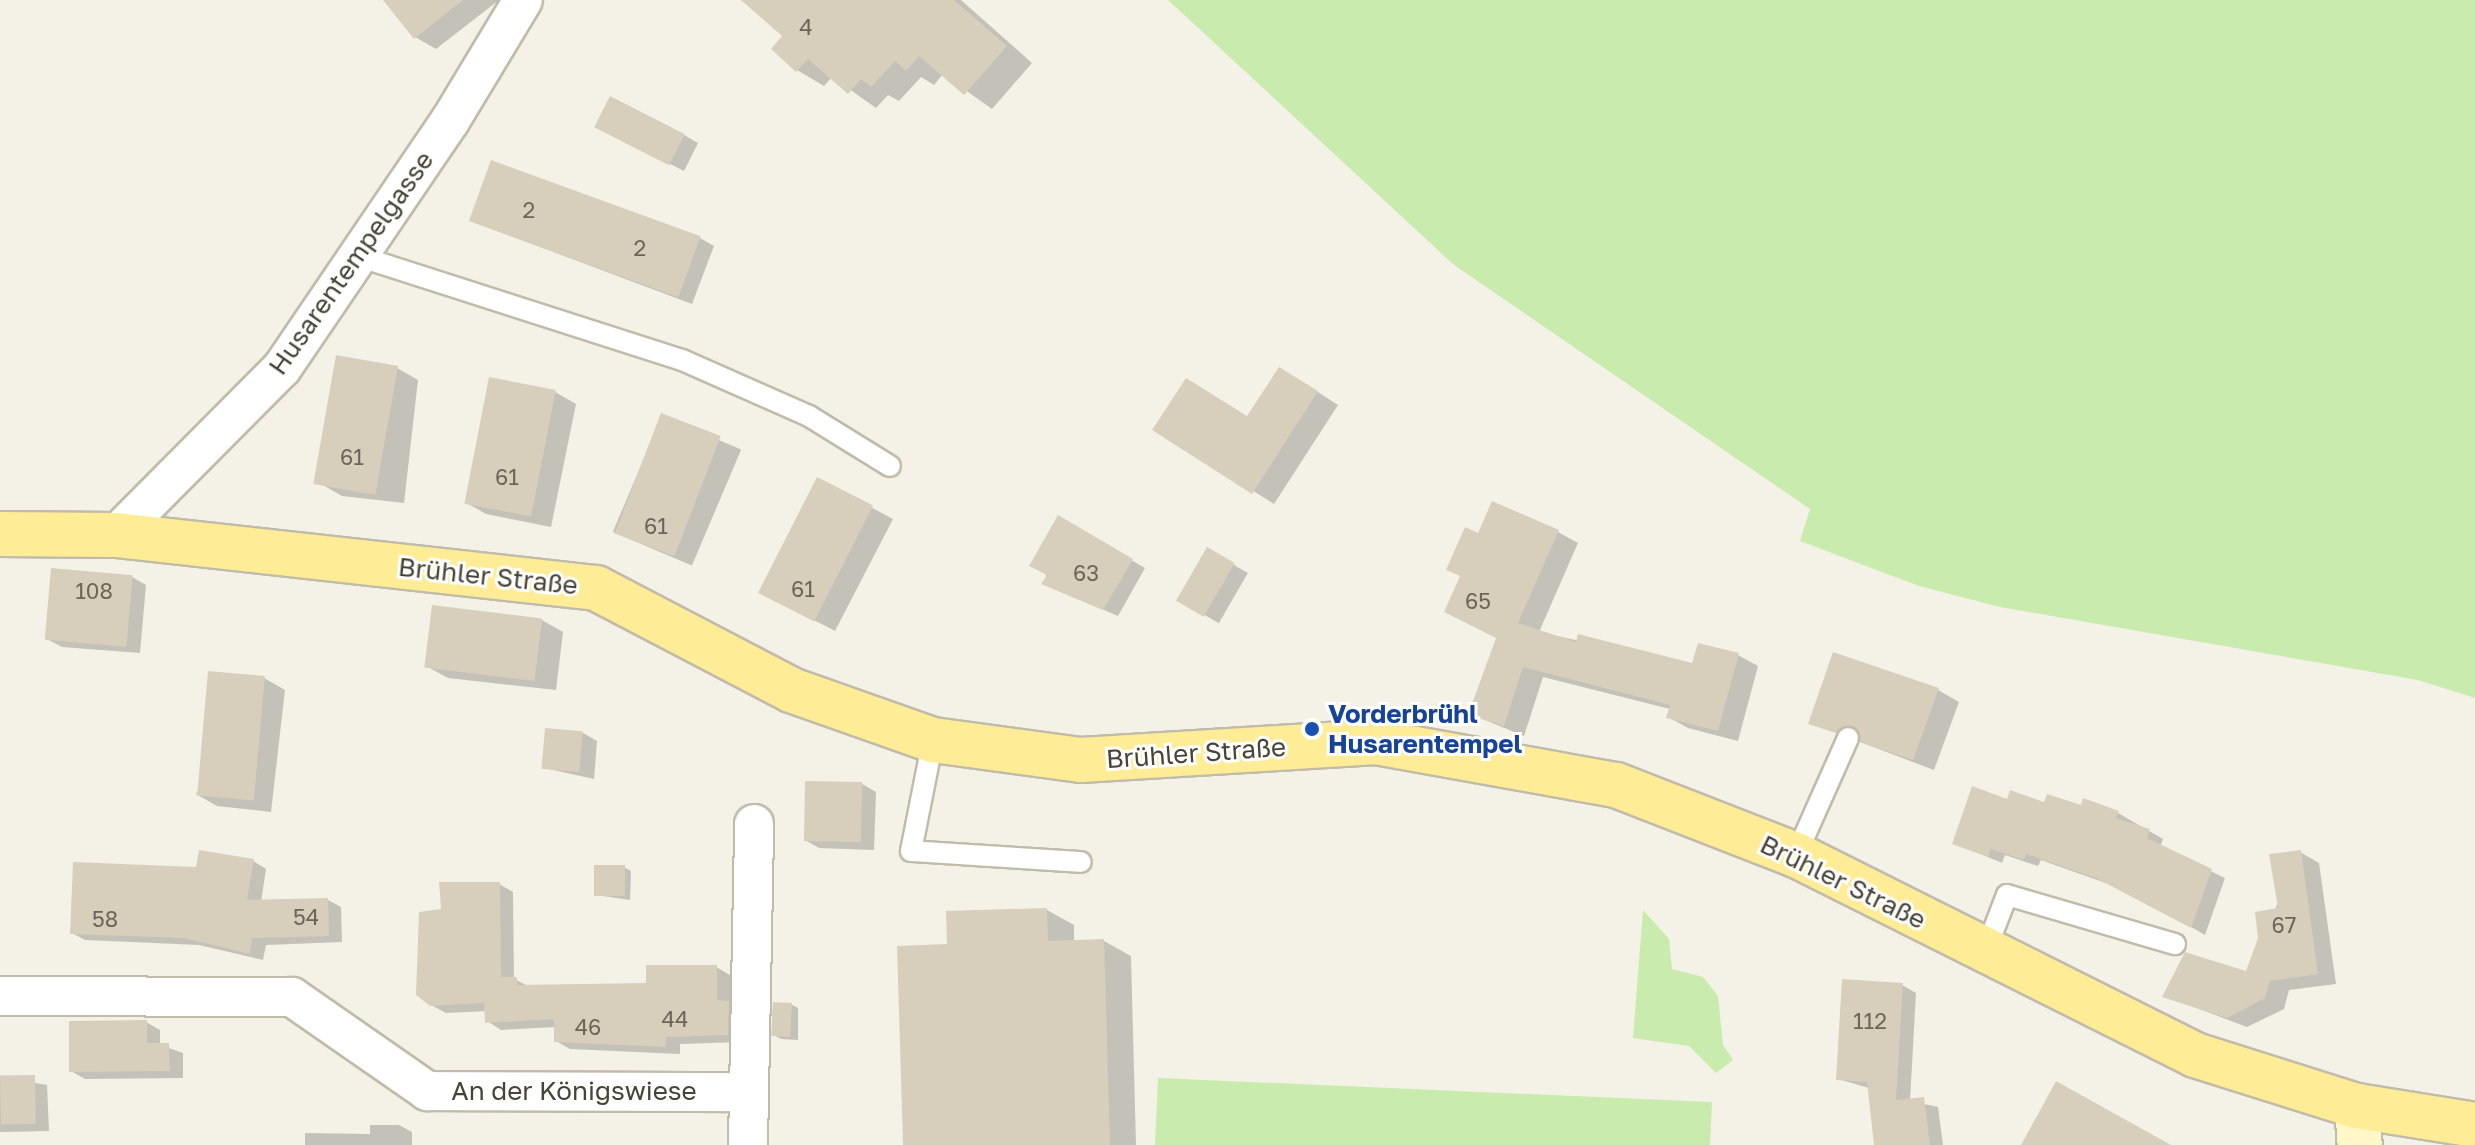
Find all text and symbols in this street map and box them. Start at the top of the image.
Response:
house number: 4 [799,14,813,40]
street label: Husarentempelgasse [262,145,440,381]
house number: 2 [523,197,535,223]
house number: 2 [634,235,646,261]
house number: 61 [340,444,364,470]
house number: 61 [495,464,519,490]
house number: 61 [644,513,668,539]
street label: Brühler Straße [397,551,579,601]
house number: 63 [1073,560,1099,586]
house number: 61 [791,576,815,602]
house number: 108 [75,578,113,604]
house number: 65 [1465,588,1491,614]
place label: Vorderbrühl Husarentempel [1328,698,1522,760]
marker: Vorderbrühl Husarentempel [1303,720,1321,738]
street label: Brühler Straße [1105,731,1287,775]
street label: Brühler Straße [1755,828,1931,936]
house number: 54 [293,904,319,930]
house number: 58 [92,906,118,932]
house number: 67 [2272,912,2296,938]
house number: 44 [662,1006,688,1032]
house number: 112 [1853,1008,1887,1034]
house number: 46 [575,1014,601,1040]
street label: An der Königswiese [451,1075,697,1107]

